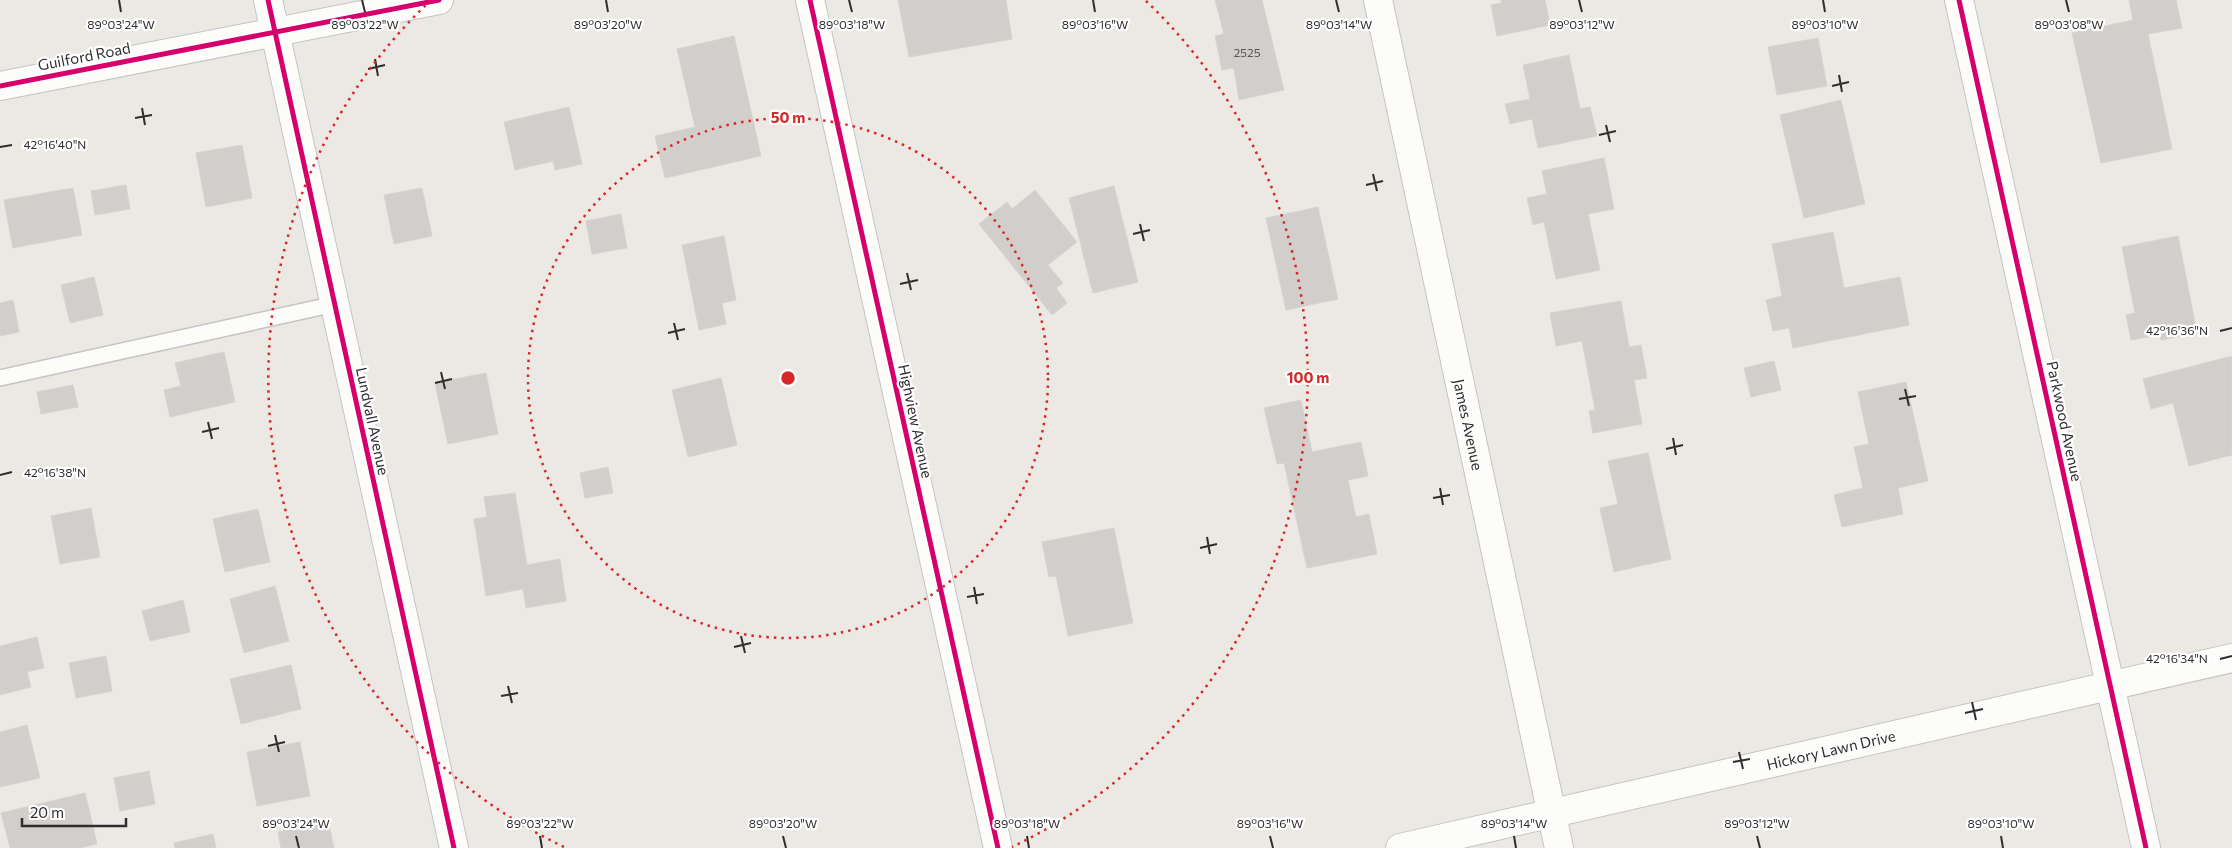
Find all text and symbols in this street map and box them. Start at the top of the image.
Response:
text: 89°03'24"W [87,17,155,31]
text: 89°03'22"W [331,17,399,31]
text: 89°03'20"W [574,17,642,31]
text: 89°03'18"W [819,17,885,31]
text: 89°03'16"W [1062,17,1128,31]
text: 89°03'14"W [1306,17,1372,31]
text: 89°03'12"W [1549,17,1615,31]
text: 89°03'10"W [1792,17,1858,31]
text: 89°03'08"W [2034,17,2104,31]
street label: Guilford Road [36,38,132,74]
house number: 2525 [1233,45,1261,59]
text: 50 m [771,108,805,126]
text: 42°16'40"N [24,137,86,151]
text: 42°16'36"N [2146,323,2208,337]
street label: Parkwood Avenue [2043,359,2087,483]
street label: Highview Avenue [895,362,937,480]
street label: Lundvall Avenue [353,365,393,477]
text: 100 m [1287,368,1329,386]
centre of rings [779,369,797,387]
street label: James Avenue [1450,377,1487,472]
text: 42°16'38"N [24,465,86,479]
text: 42°16'34"N [2146,651,2208,665]
street label: Hickory Lawn Drive [1765,726,1897,773]
scale bar [22,796,126,828]
text: 20 m [30,803,64,821]
text: 89°03'24"W [262,816,330,830]
text: 89°03'22"W [506,816,574,830]
text: 89°03'20"W [749,816,817,830]
text: 89°03'18"W [994,816,1060,830]
text: 89°03'16"W [1237,816,1303,830]
text: 89°03'14"W [1481,816,1547,830]
text: 89°03'12"W [1724,816,1790,830]
text: 89°03'10"W [1968,816,2034,830]

